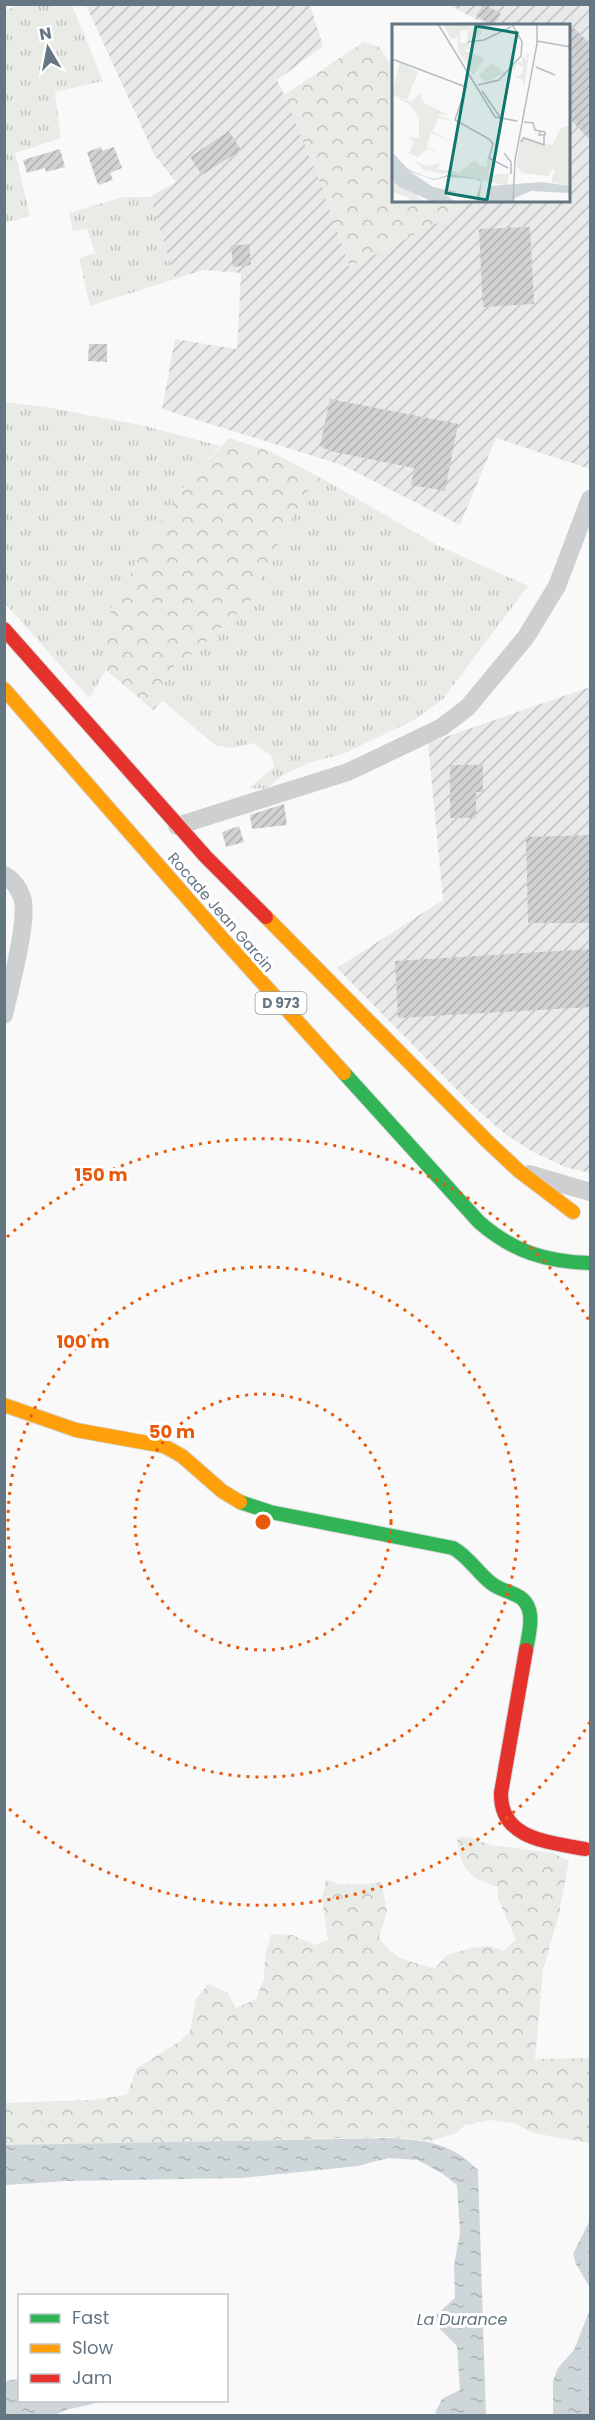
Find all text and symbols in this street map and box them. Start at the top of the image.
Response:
north arrow [18,18,78,78]
text: N [38,21,53,46]
inset map [392,24,571,202]
street label: Rocade Jean Garcin [163,848,279,976]
road number: D 973 [256,992,306,1014]
text: 150 m [74,1162,128,1187]
text: 100 m [56,1329,110,1354]
text: 50 m [149,1419,195,1444]
centre of rings [253,1512,273,1532]
legend [18,2294,228,2402]
text: Fast [72,2305,109,2330]
water label: La Durance [417,2308,507,2331]
text: Slow [72,2335,114,2360]
text: Jam [72,2365,112,2390]

